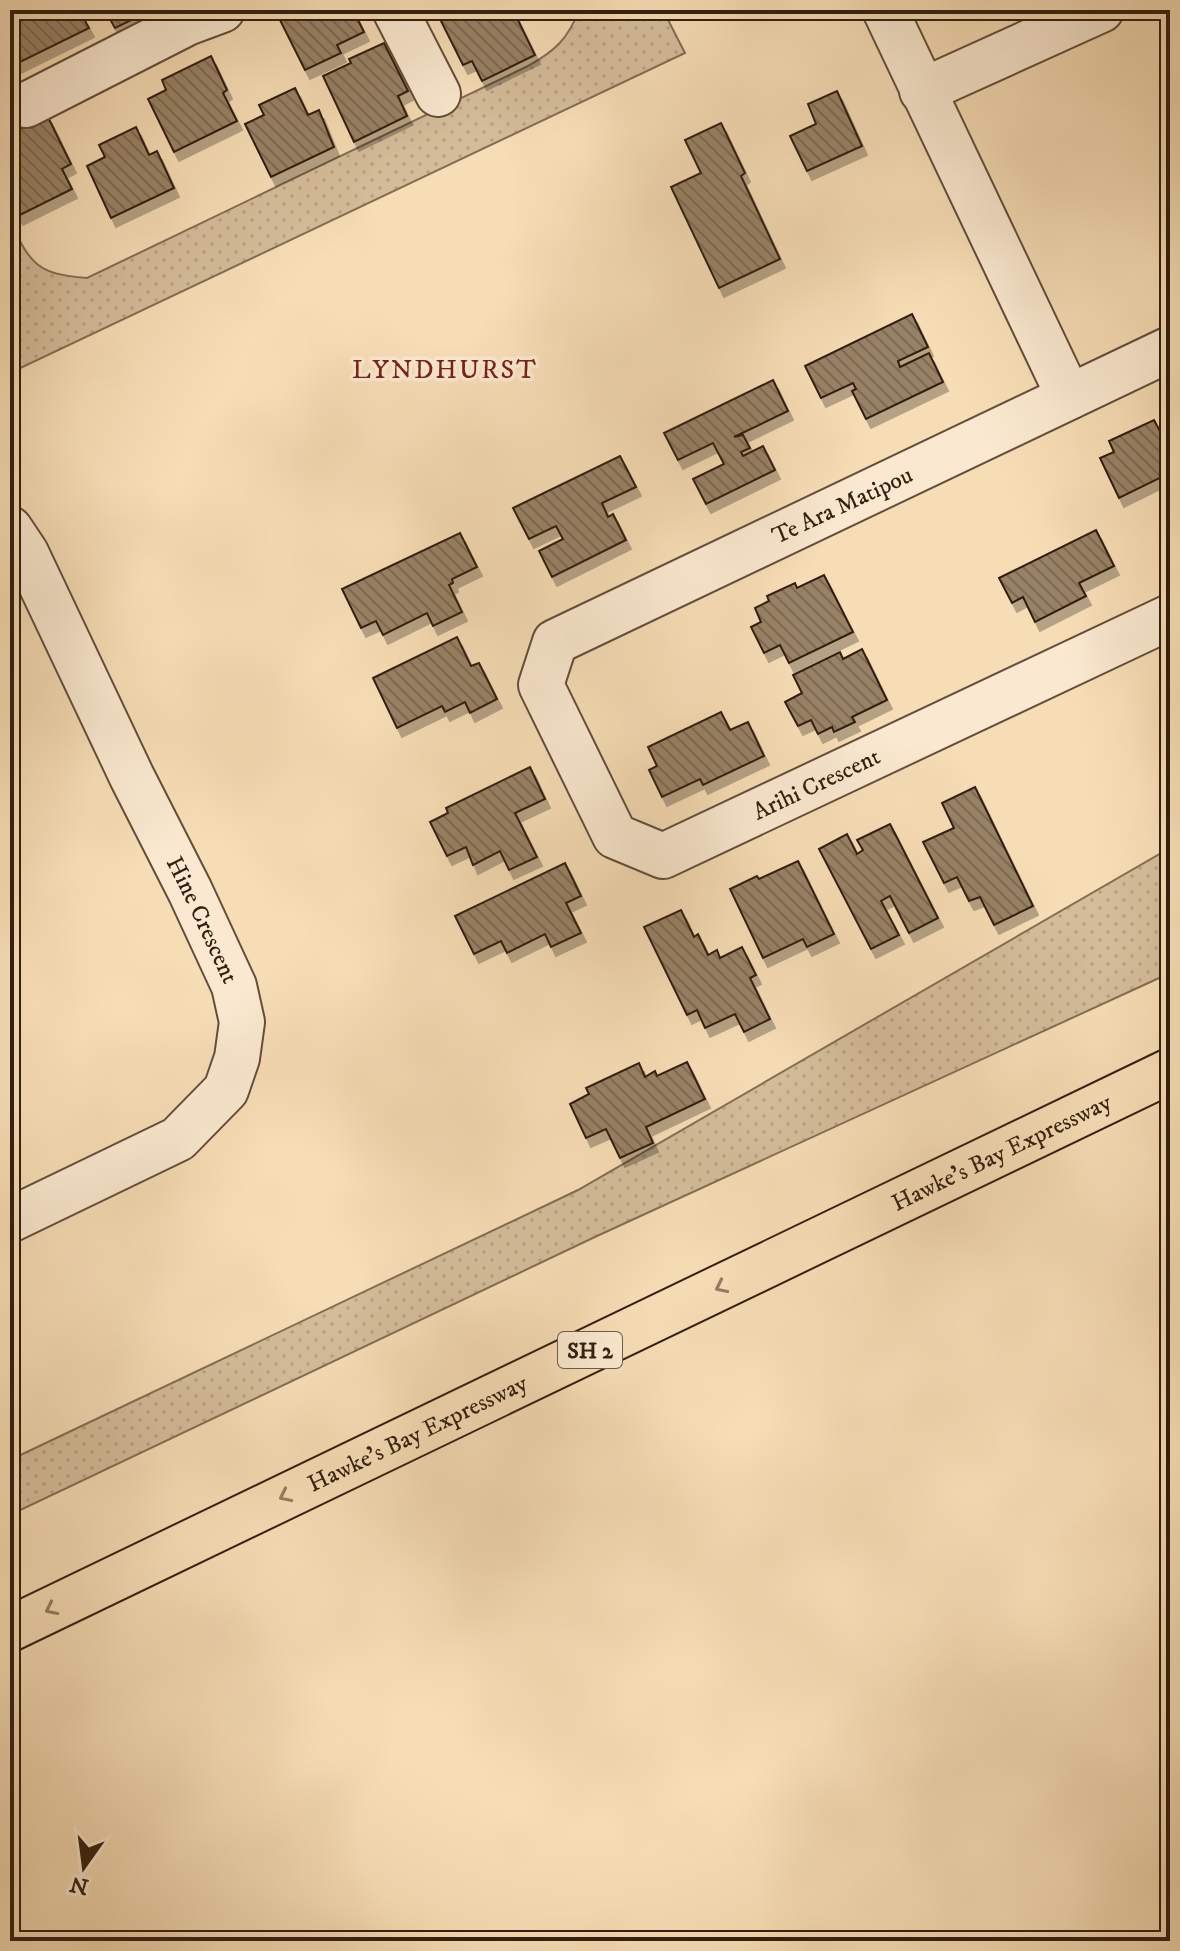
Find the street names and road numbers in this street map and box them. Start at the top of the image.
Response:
street label: Te Ara Matipou [767,460,918,552]
street label: Arihi Crescent [748,742,885,828]
street label: Hine Crescent [159,852,245,989]
street label: Hawke's Bay Expressway [887,1087,1117,1219]
road number: SH 2 [558,1332,622,1368]
street label: Hawke's Bay Expressway [303,1368,533,1500]

